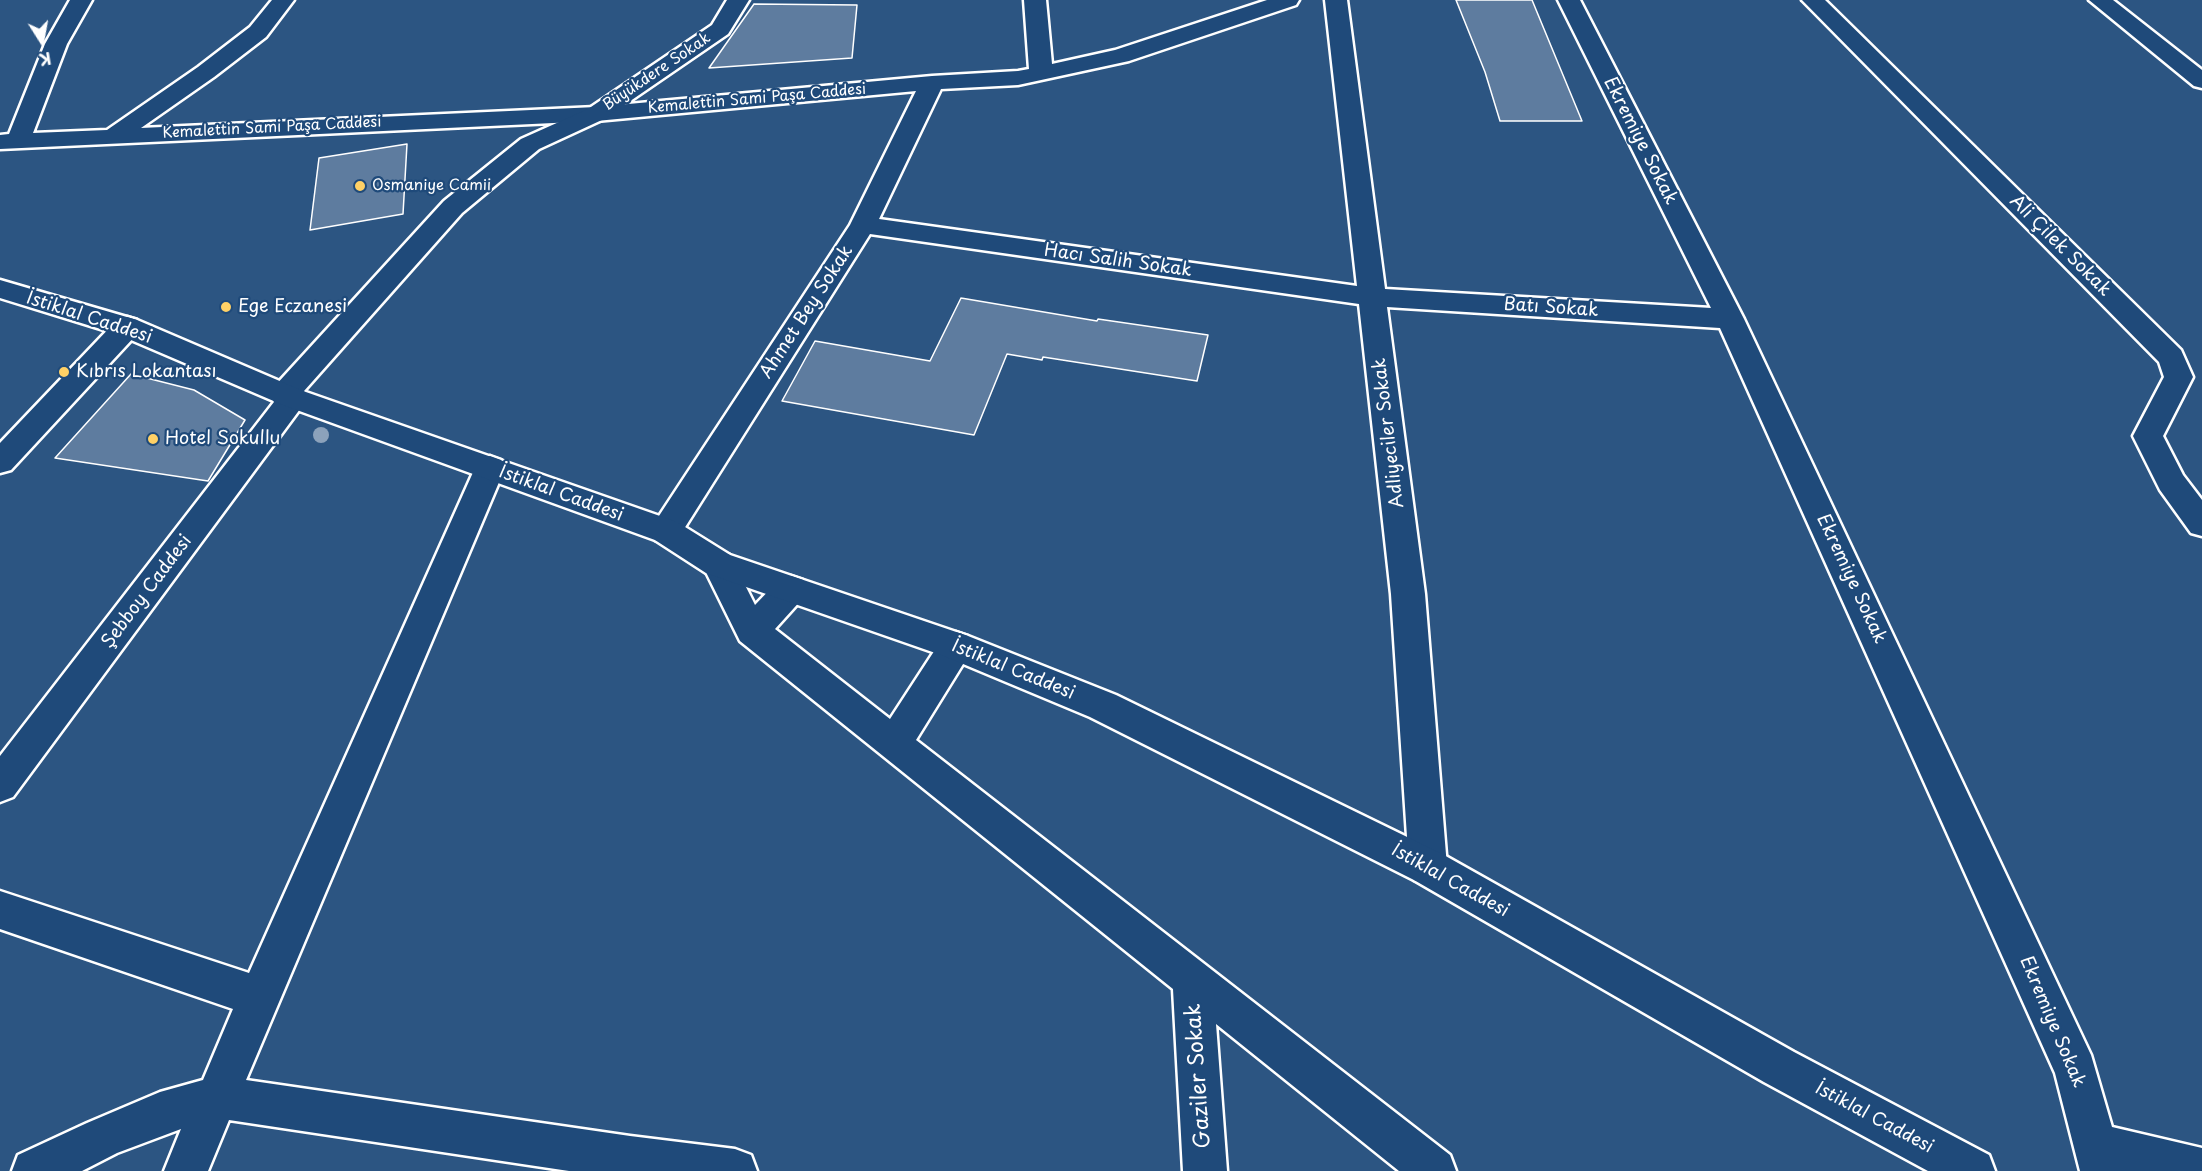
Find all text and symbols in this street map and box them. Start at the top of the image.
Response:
north arrow [12,12,72,72]
street label: Büyükdere Sokak [600,29,714,115]
text: K [37,47,53,73]
street label: Ekremiye Sokak [1599,74,1681,208]
street label: Kemalettin Sami Paşa Caddesi [647,80,867,118]
street label: Kemalettin Sami Paşa Caddesi [162,113,382,143]
place label: Osmaniye Camii [372,177,491,195]
marker: Osmaniye Camii [353,179,367,193]
street label: Ali Çilek Sokak [2005,191,2115,301]
street label: Hacı Salih Sokak [1043,240,1193,282]
street label: Ahmet Bey Sokak [756,241,858,383]
street label: İstiklal Caddesi [23,288,155,348]
street label: Batı Sokak [1503,294,1599,322]
place label: Ege Eczanesi [238,296,347,318]
marker: Ege Eczanesi [219,300,233,314]
street label: Adliyeciler Sokak [1369,357,1409,509]
place label: Kıbrıs Lokantası [76,361,217,383]
marker: Kıbrıs Lokantası [57,365,71,379]
place label: Hotel Sokullu [165,428,280,450]
marker: Hotel Sokullu [146,432,160,446]
street label: İstiklal Caddesi [496,461,626,527]
street label: Ekremiye Sokak [1812,511,1890,647]
street label: Şebboy Caddesi [97,531,197,653]
street label: İstiklal Caddesi [948,635,1078,705]
street label: İstiklal Caddesi [1388,840,1512,922]
street label: Ekremiye Sokak [2015,953,2089,1091]
street label: Gaziler Sokak [1181,1003,1217,1149]
street label: İstiklal Caddesi [1811,1078,1937,1158]

